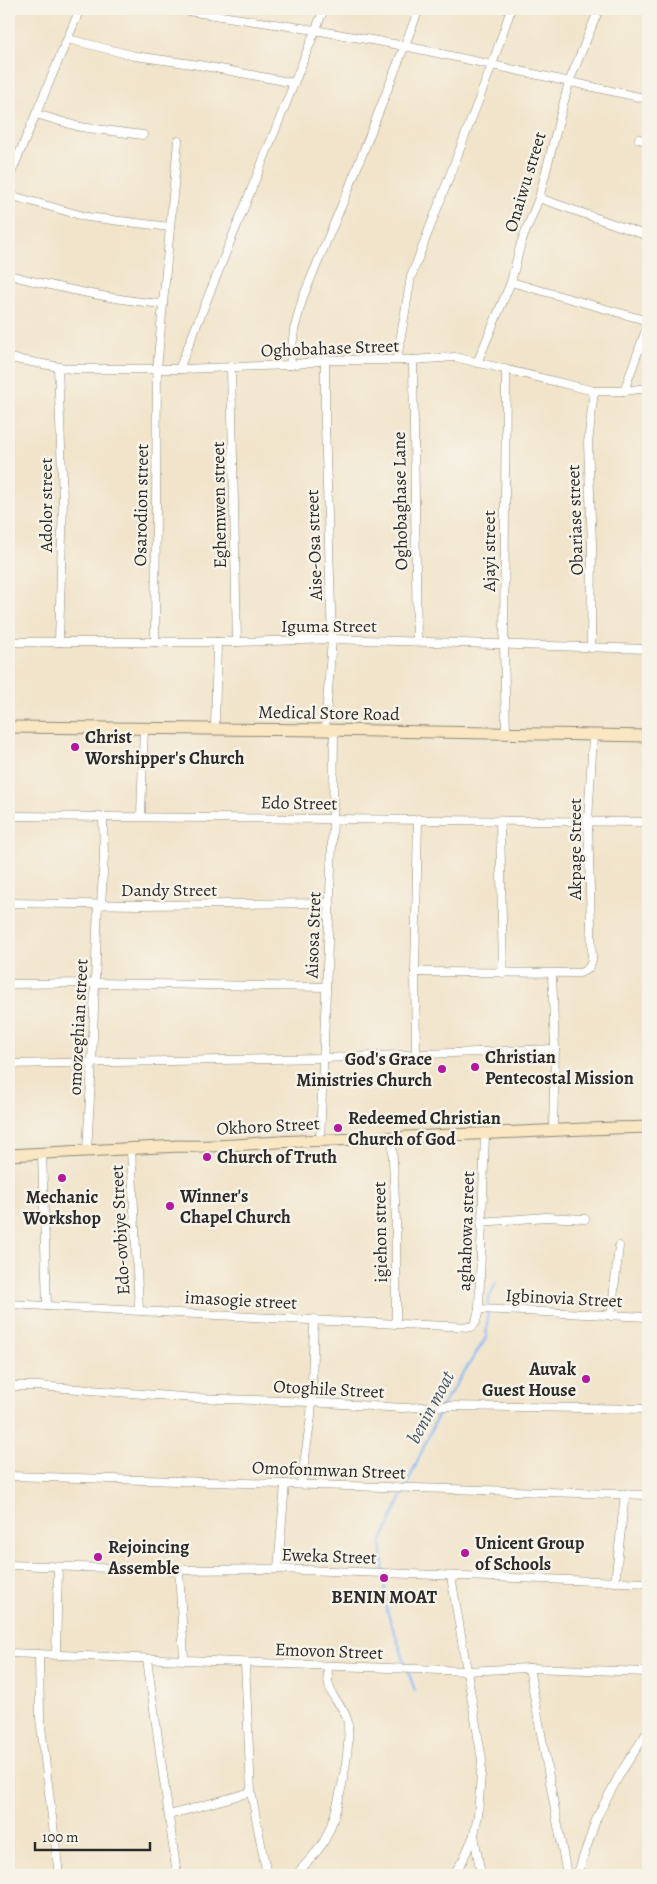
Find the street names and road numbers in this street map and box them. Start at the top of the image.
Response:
street label: Onaiwu street [498,129,552,235]
street label: Oghobahase Street [260,334,400,362]
street label: Oghobaghase Lane [387,431,413,571]
street label: Eghemwen street [206,441,232,569]
street label: Osarodion street [128,443,154,567]
street label: Adolor street [34,458,58,553]
street label: Obariase street [561,464,589,576]
street label: Aise-Osa street [300,489,328,602]
street label: Ajayi street [477,510,501,593]
street label: Iguma Street [281,614,377,638]
street label: Medical Store Road [258,700,400,726]
street label: Edo Street [260,790,338,816]
street label: Akpage Street [563,798,587,901]
street label: Dandy Street [121,878,217,902]
street label: Aisosa Stret [299,891,327,980]
street label: omozeghian street [62,958,94,1096]
street label: Okhoro Street [216,1111,320,1141]
street label: Edo-ovbiye Street [105,1164,135,1296]
street label: aghahowa street [452,1171,480,1291]
street label: igiehon street [367,1181,393,1283]
street label: Igbinovia Street [505,1283,623,1313]
street label: imasogie street [184,1285,298,1315]
street label: Otoghile Street [273,1374,385,1404]
street label: Omofonmwan Street [252,1455,406,1485]
street label: Eweka Street [281,1542,377,1570]
street label: Emovon Street [275,1637,384,1665]

